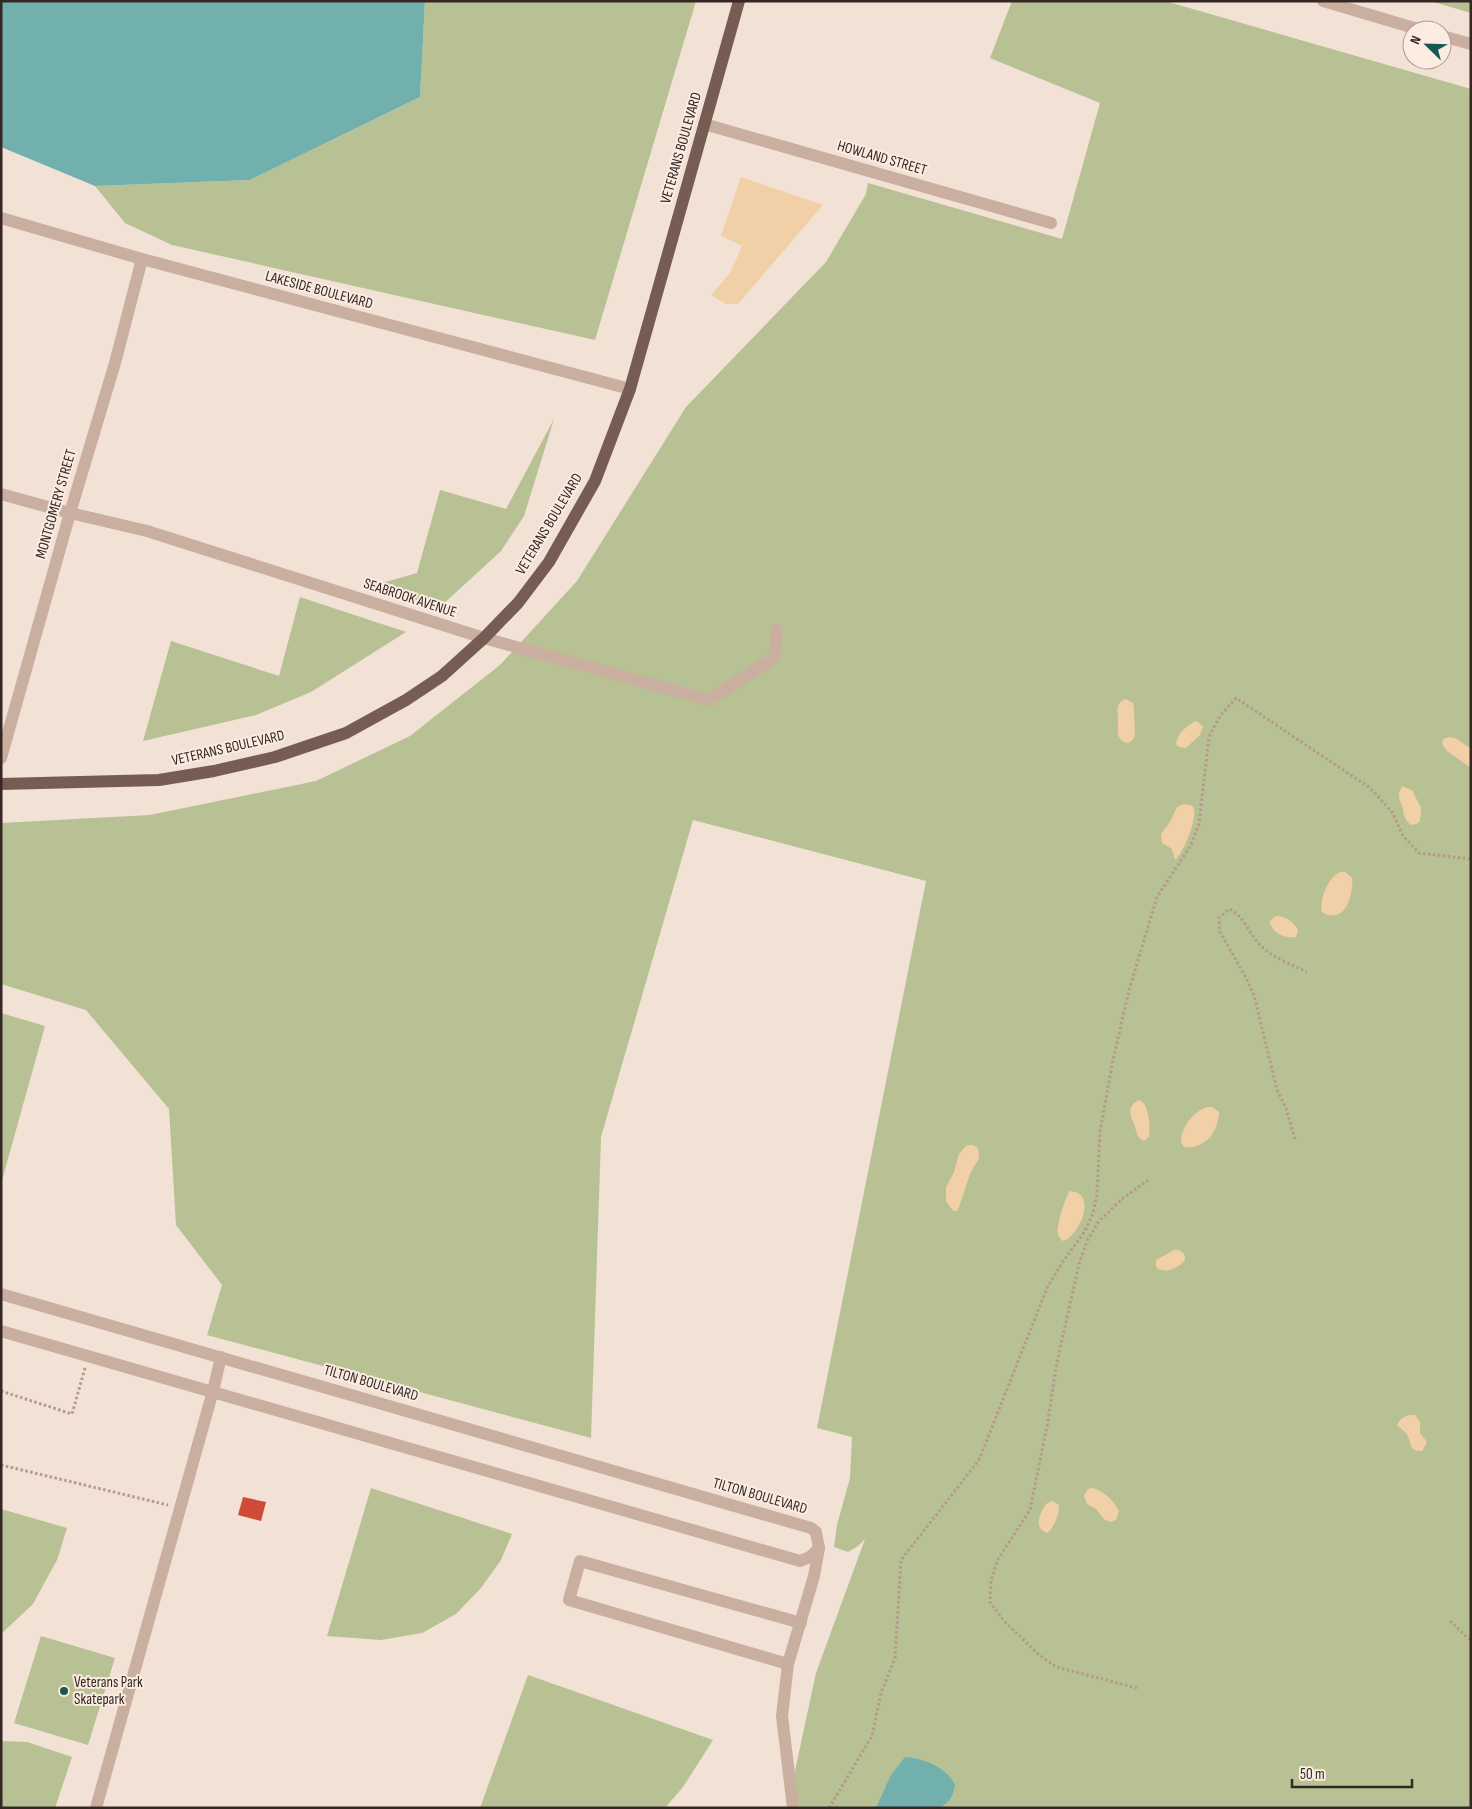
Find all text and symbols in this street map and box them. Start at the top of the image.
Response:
north arrow [1402,20,1452,70]
text: N [1406,33,1425,47]
street label: VETERANS BOULEVARD [656,90,706,206]
street label: HOWLAND STREET [835,136,929,180]
street label: LAKESIDE BOULEVARD [263,266,375,314]
street label: MONTGOMERY STREET [31,447,81,561]
street label: VETERANS BOULEVARD [511,470,587,578]
street label: SEABROOK AVENUE [361,574,459,622]
street label: VETERANS BOULEVARD [170,726,286,770]
street label: TILTON BOULEVARD [322,1360,420,1406]
street label: TILTON BOULEVARD [711,1473,809,1519]
place label: Veterans Park Skatepark [74,1673,143,1709]
marker: Veterans Park Skatepark [58,1685,70,1697]
scale bar [1292,1756,1412,1788]
text: 50 m [1300,1765,1325,1784]

